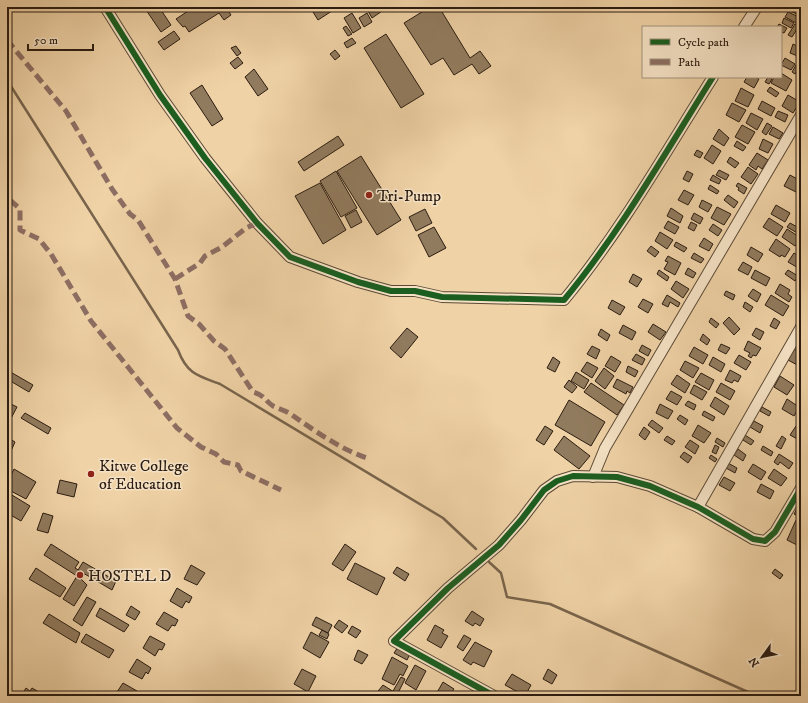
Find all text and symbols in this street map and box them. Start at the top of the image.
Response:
scale bar [28,26,93,52]
legend [642,26,782,78]
text: 50 m [34,33,58,48]
text: Cycle path [678,35,730,50]
text: Path [678,55,701,70]
place label: Tri-Pump [377,186,441,206]
marker: Tri-Pump [364,190,374,200]
place label: Kitwe College of Education [99,456,189,494]
marker: Kitwe College of Education [86,469,96,479]
place label: HOSTEL D [88,566,171,586]
marker: HOSTEL D [75,570,85,580]
north arrow [742,637,782,677]
text: N [746,654,763,670]

